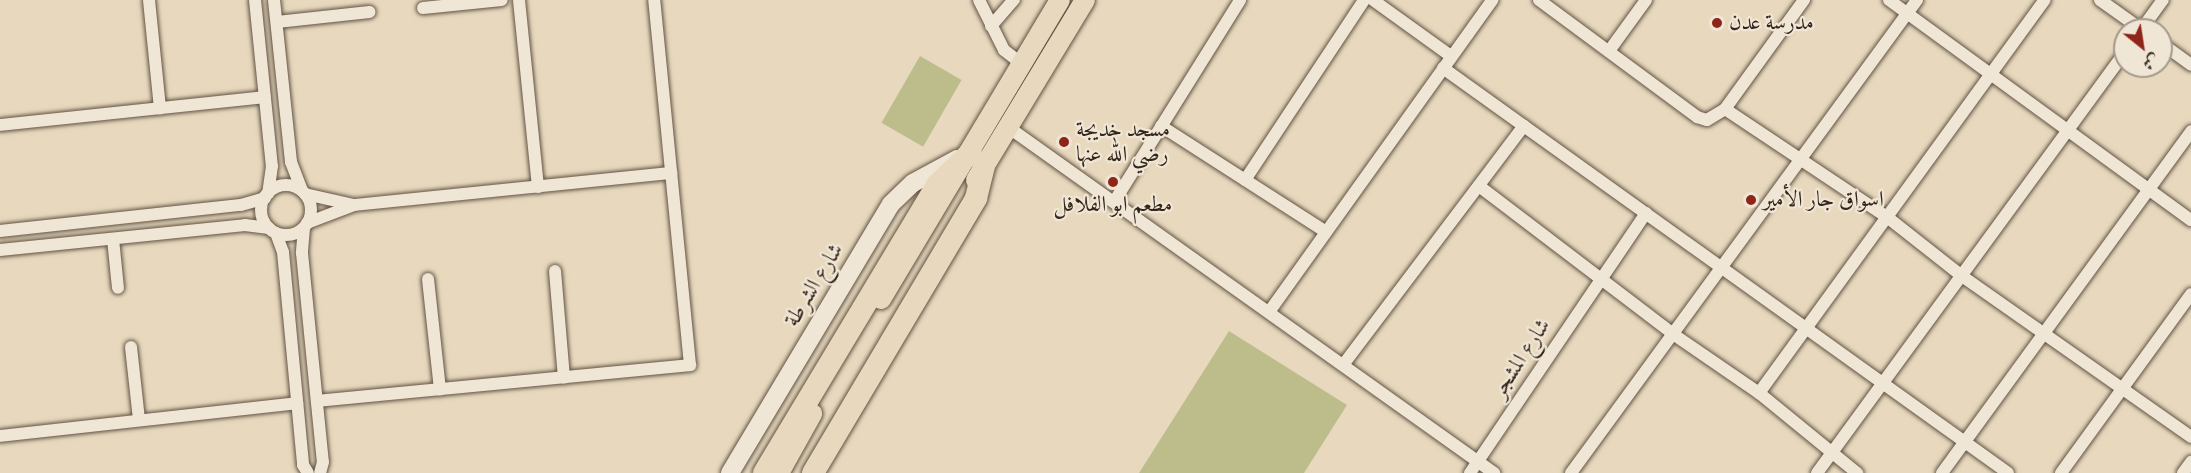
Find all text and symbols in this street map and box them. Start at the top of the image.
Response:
place label: مدرسة عدن [1729,10,1814,36]
marker: مدرسة عدن [1710,16,1724,30]
north arrow [2113,18,2173,78]
text: ش [2139,49,2163,74]
place label: مسجد خديجة رضي الله عنها [1076,116,1170,168]
marker: مسجد خديجة رضي الله عنها [1057,135,1071,149]
marker: مطعم ابو الفلافل [1106,175,1120,189]
place label: اسواق جار الأمير [1763,187,1884,213]
place label: مطعم ابو الفلافل [1054,192,1172,218]
marker: اسواق جار الأمير [1744,193,1758,207]
street label: شارع الشرطة [779,238,849,332]
street label: شارع المشجر [1486,314,1556,402]

